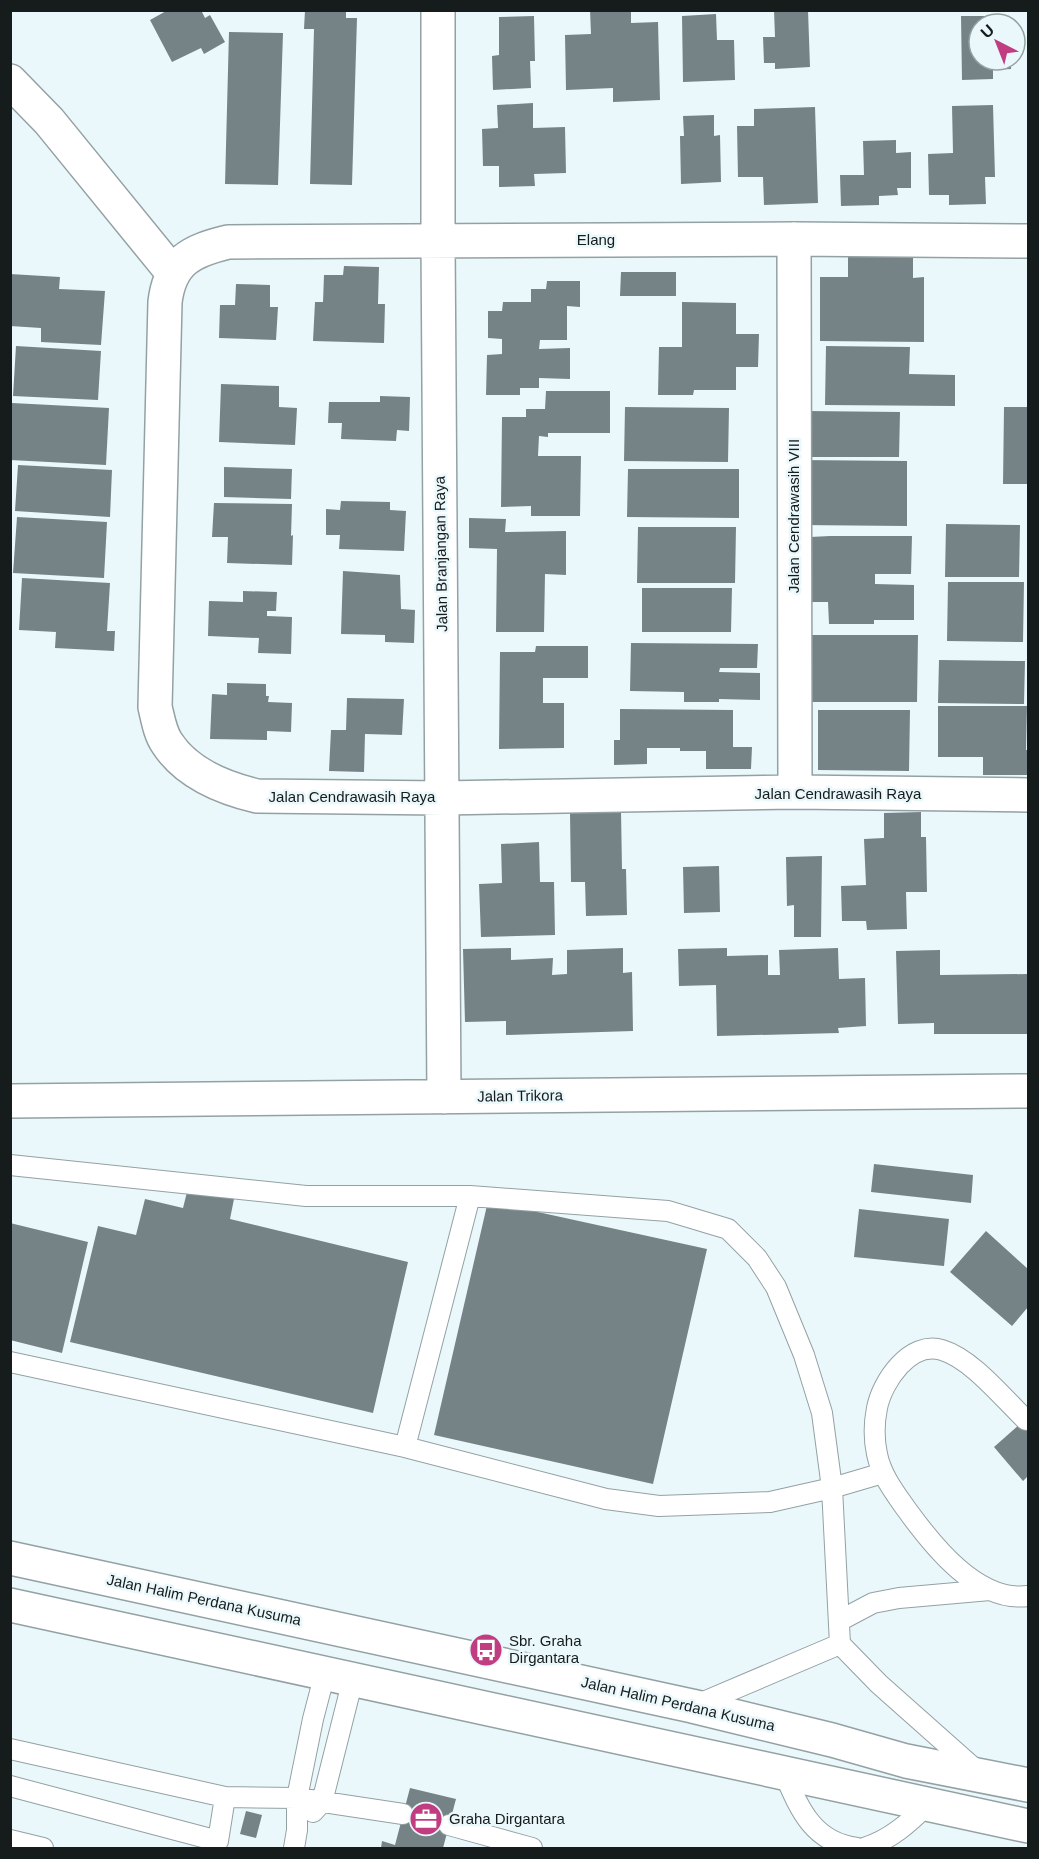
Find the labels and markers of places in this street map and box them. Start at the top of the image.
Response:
bus stop icon: Sbr. Graha Dirgantara [468,1632,504,1668]
place label: Sbr. Graha Dirgantara [509,1632,582,1666]
office icon: Graha Dirgantara [408,1801,444,1837]
place label: Graha Dirgantara [449,1810,566,1827]

